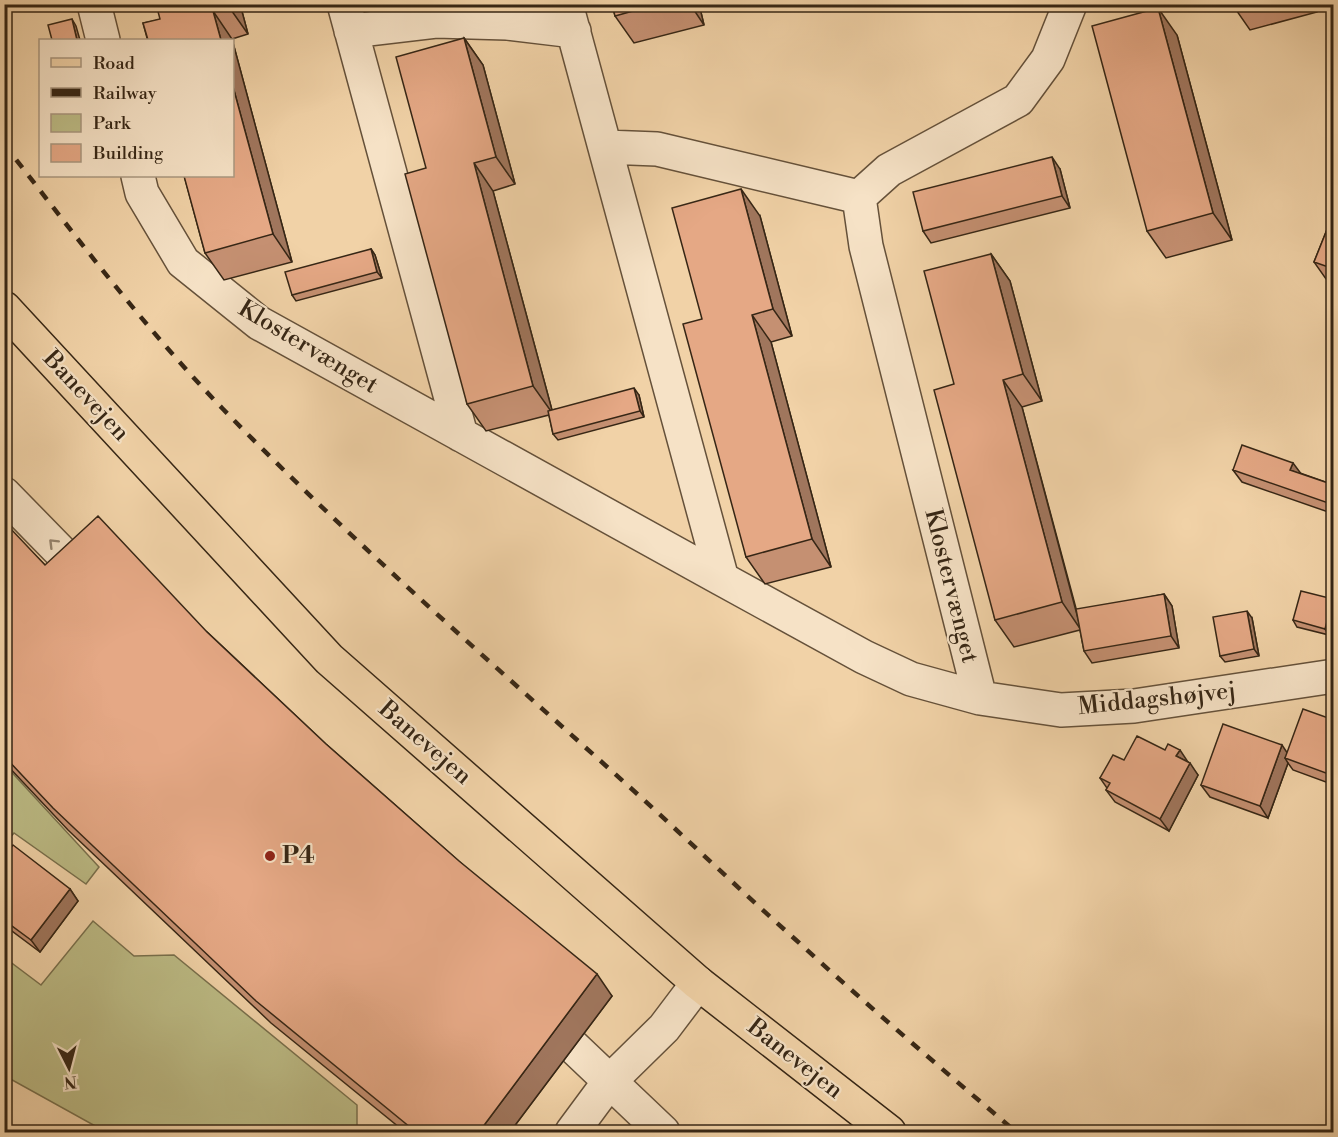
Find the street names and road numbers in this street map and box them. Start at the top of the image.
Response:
street label: Klostervænget [233,294,384,401]
street label: Banevejen [36,344,136,448]
street label: Klostervænget [917,506,985,667]
street label: Middagshøjvej [1076,676,1238,722]
street label: Banevejen [372,694,478,792]
street label: Banevejen [740,1012,849,1106]

